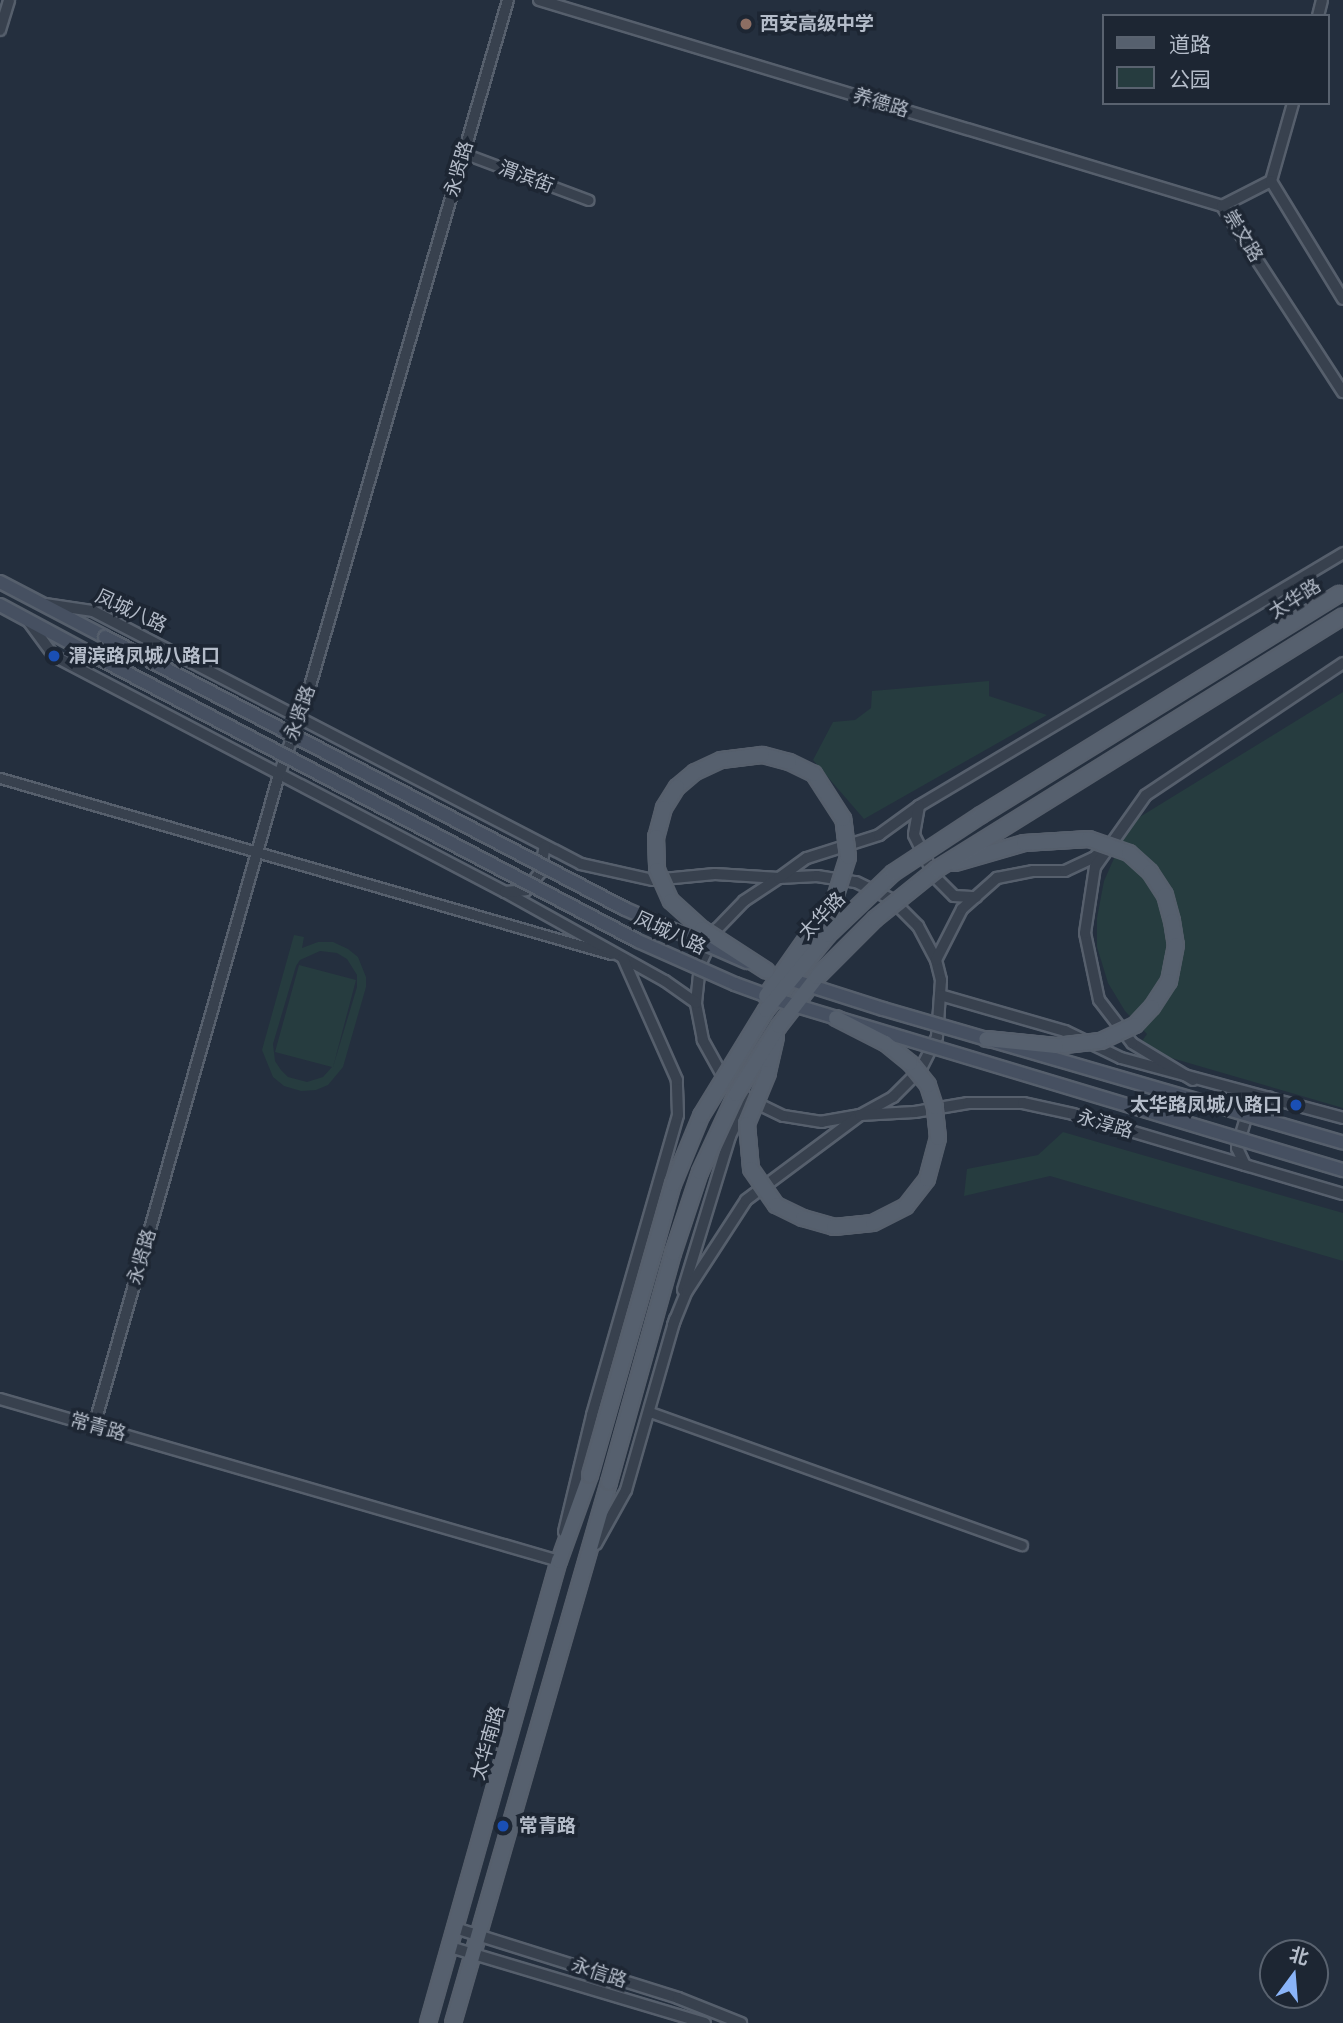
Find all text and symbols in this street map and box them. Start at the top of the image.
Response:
place label: 西安高级中学 [760,13,874,35]
legend [1102,14,1329,105]
marker: 西安高级中学 [738,16,754,32]
text: 道路 [1169,31,1211,58]
text: 公园 [1169,66,1211,93]
street label: 养德路 [850,84,912,122]
street label: 永贤路 [440,138,478,200]
street label: 渭滨街 [495,156,557,198]
street label: 崇文路 [1219,206,1267,266]
street label: 太华路 [1265,574,1325,624]
street label: 凤城八路 [92,585,170,637]
place label: 渭滨路凤城八路口 [68,645,220,667]
marker: 渭滨路凤城八路口 [46,648,62,664]
street label: 永贤路 [280,682,320,744]
street label: 太华路 [794,888,850,944]
street label: 凤城八路 [631,907,709,959]
place label: 太华路凤城八路口 [1130,1094,1282,1116]
marker: 太华路凤城八路口 [1288,1097,1304,1113]
street label: 永淳路 [1074,1105,1136,1143]
street label: 永贤路 [123,1226,161,1288]
street label: 常青路 [67,1408,129,1446]
street label: 太华南路 [467,1703,509,1783]
place label: 常青路 [519,1815,576,1837]
marker: 常青路 [493,1816,513,1836]
north arrow [1259,1939,1329,2009]
text: 北 [1287,1942,1312,1970]
street label: 永信路 [568,1953,630,1993]

